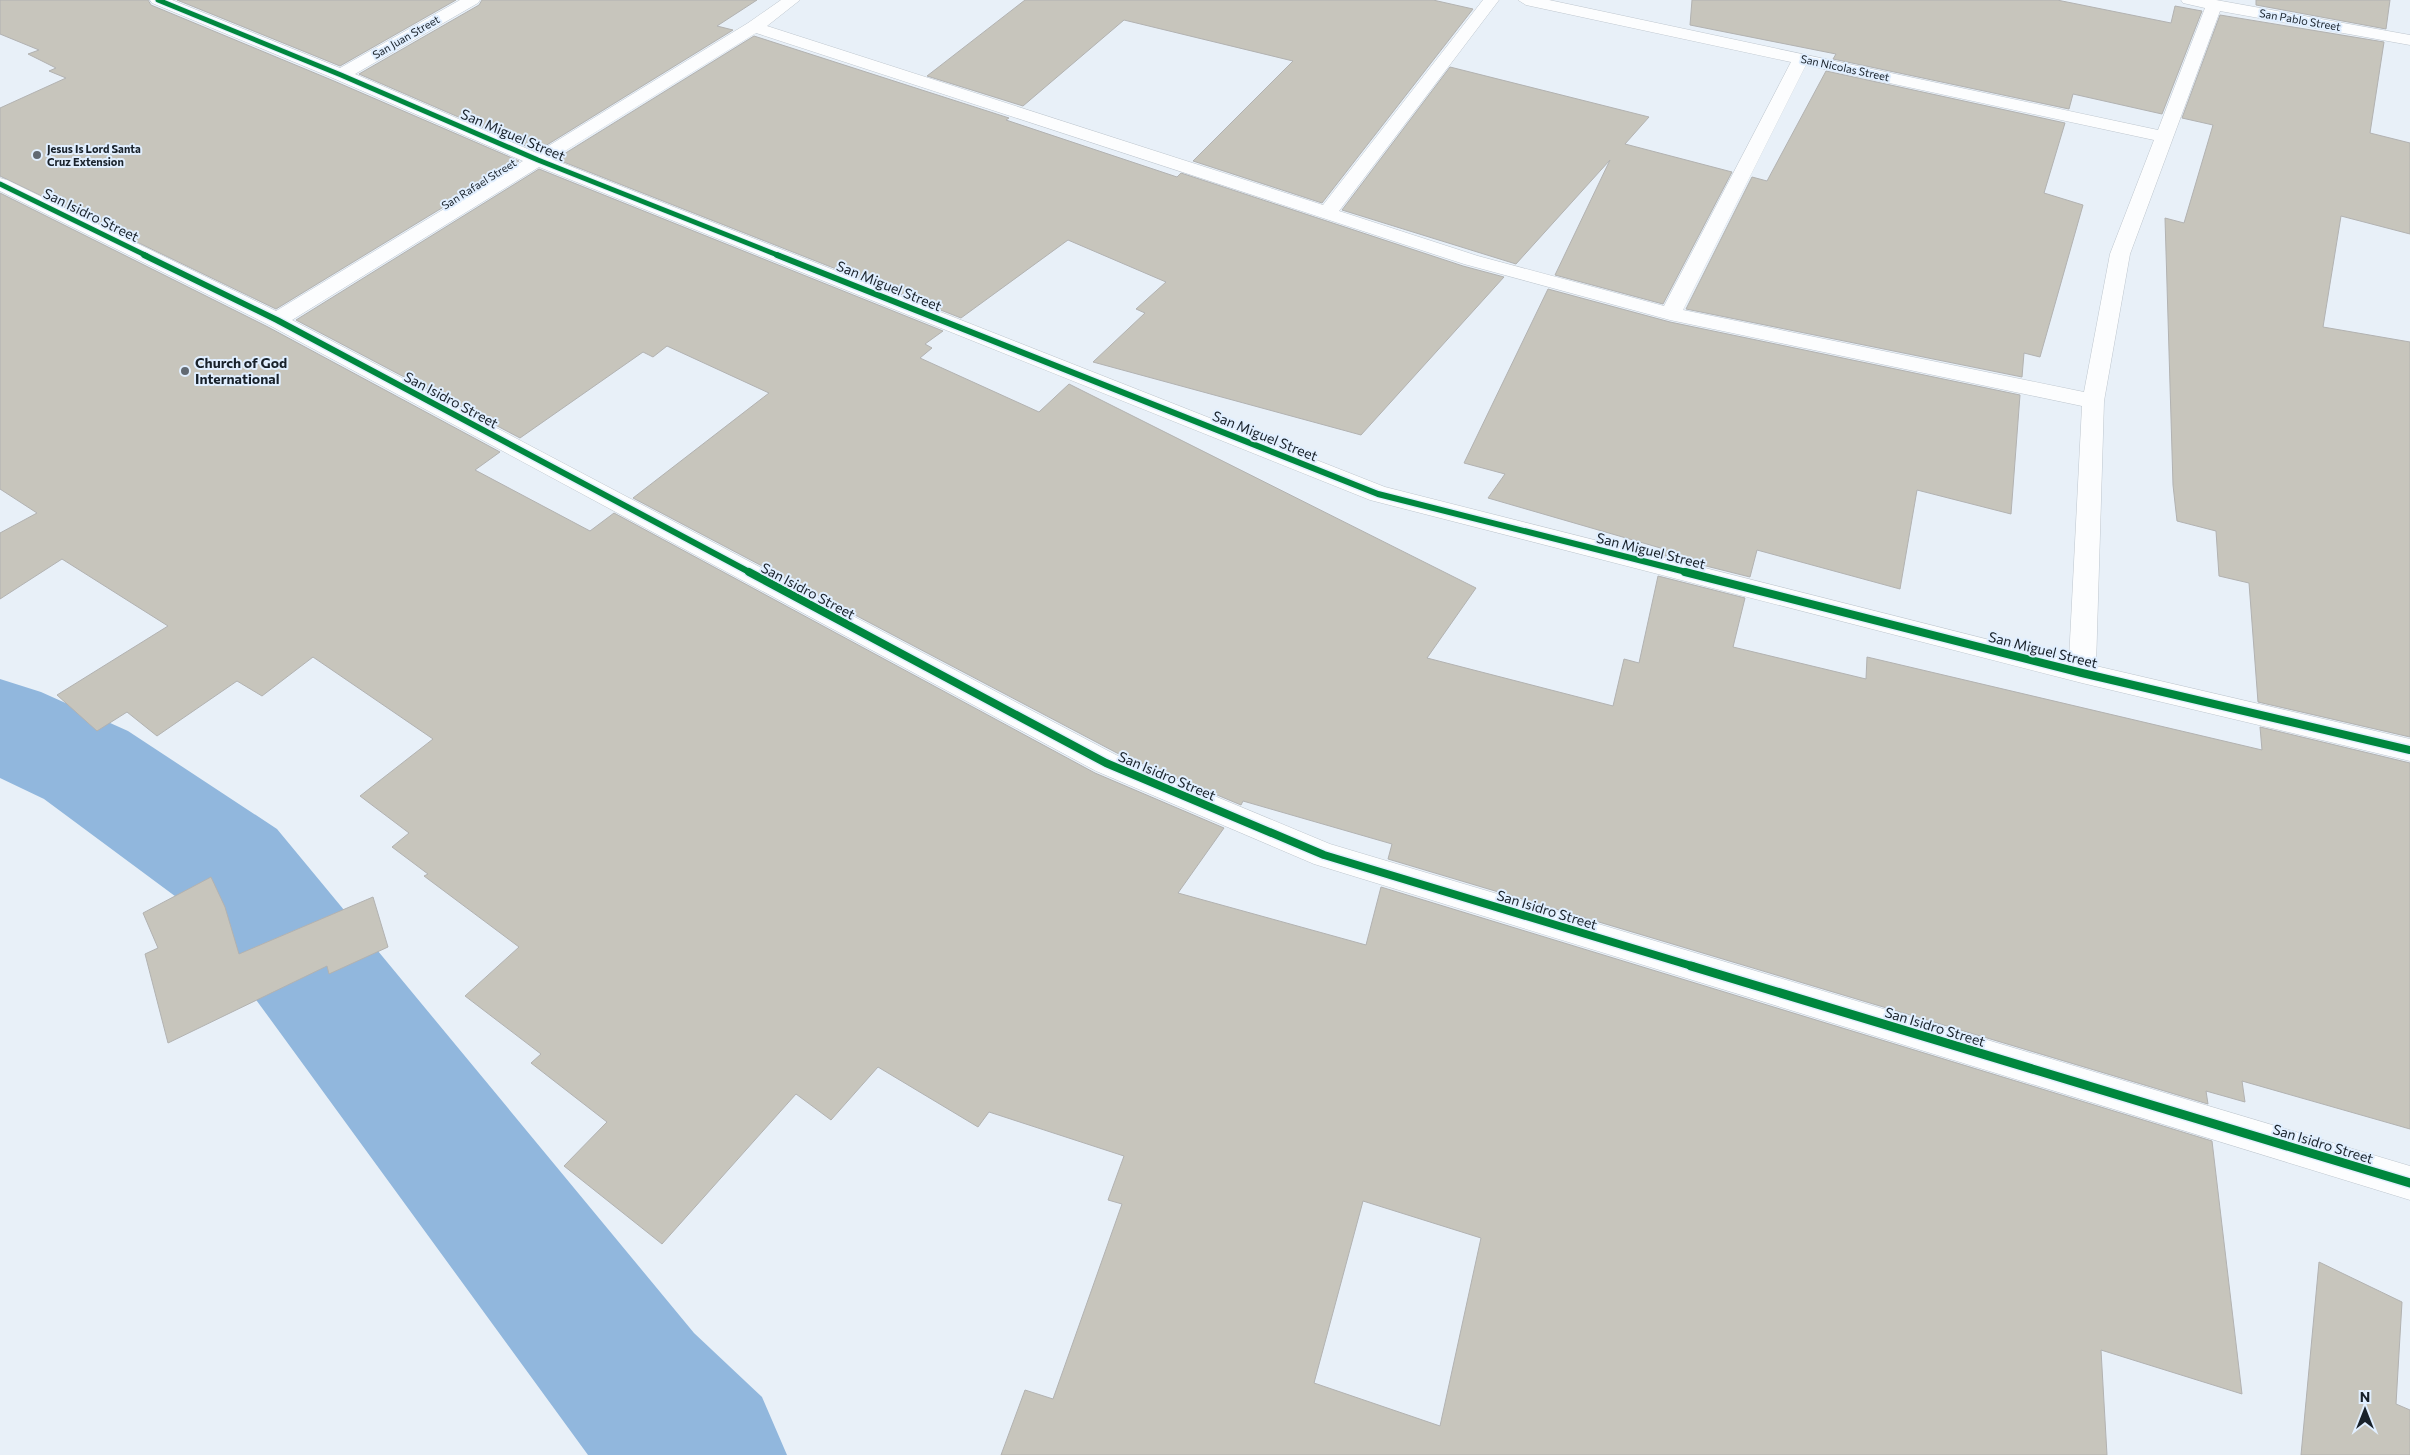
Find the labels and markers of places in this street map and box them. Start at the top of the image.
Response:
place label: Jesus Is Lord Santa Cruz Extension [47,142,141,168]
marker: Jesus Is Lord Santa Cruz Extension [31,149,43,161]
place label: Church of God International [195,354,287,387]
marker: Church of God International [179,365,191,377]

